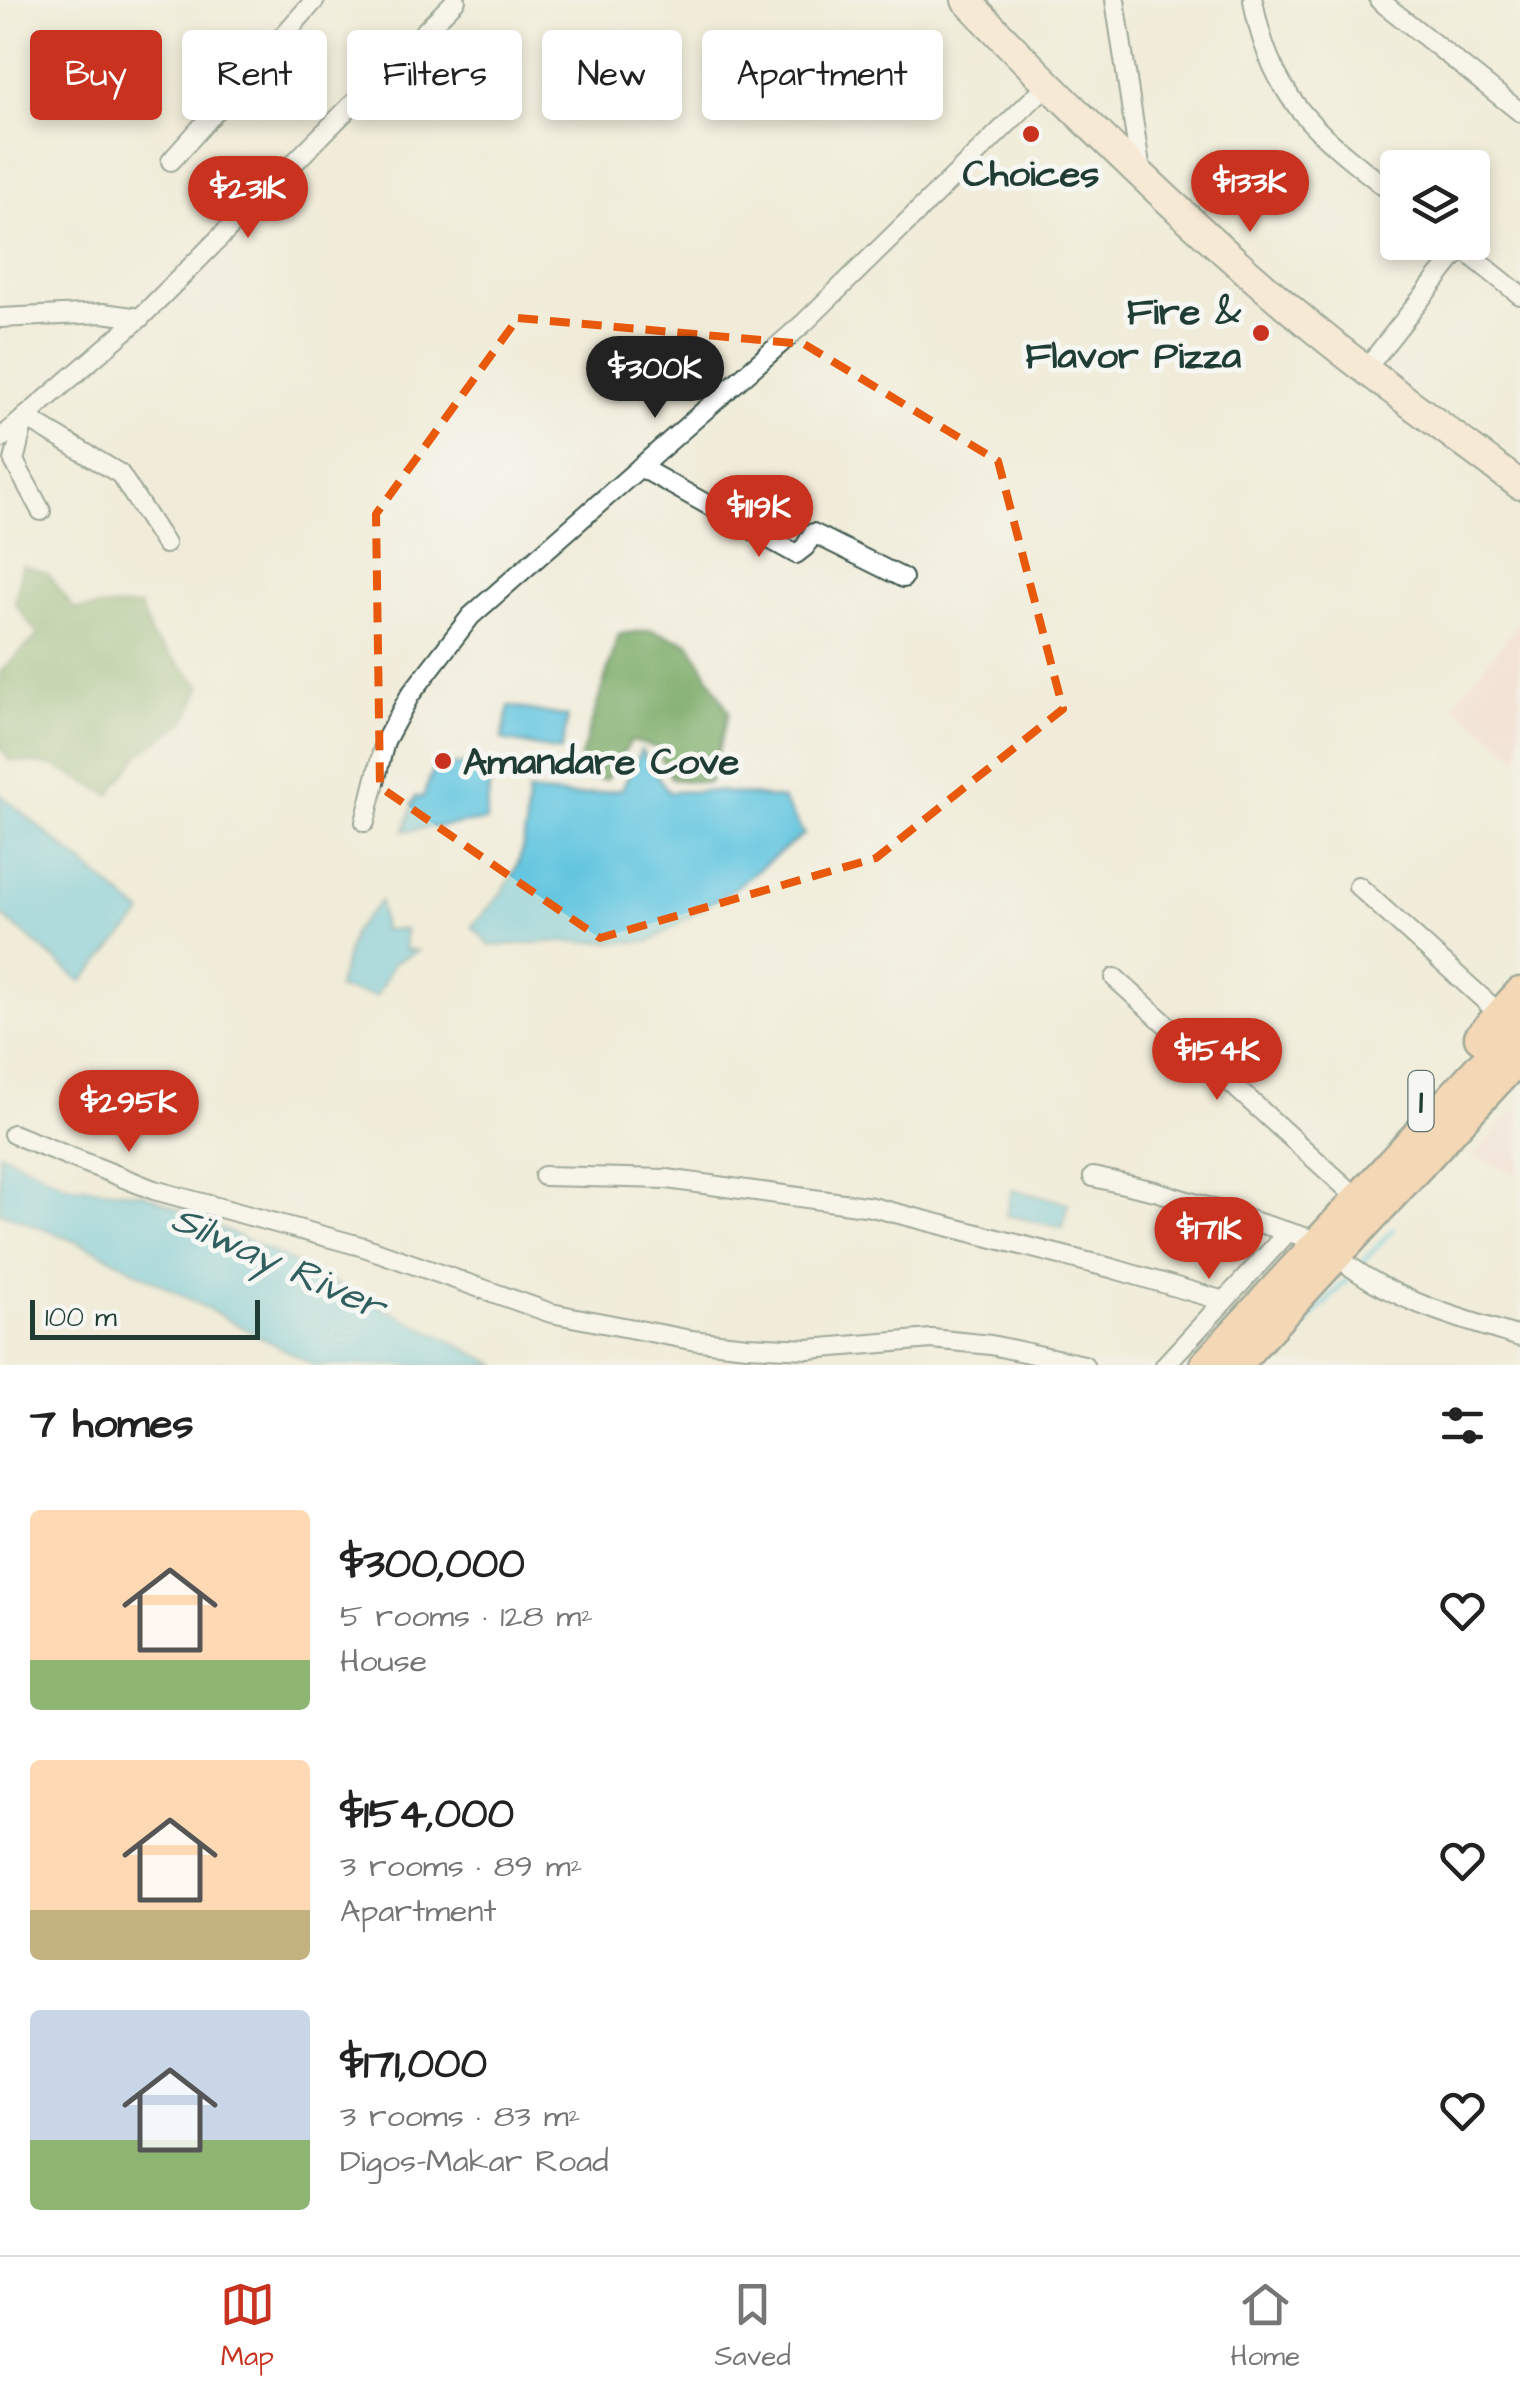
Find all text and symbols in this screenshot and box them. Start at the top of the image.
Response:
chip: Buy [30,30,162,120]
chip: Rent [182,30,327,120]
chip: Filters [347,30,522,120]
chip: New [542,30,682,120]
chip: Apartment [702,30,943,120]
marker: Choices [1020,123,1042,145]
place label: Choices [963,149,1099,201]
pin: $133K [1180,150,1320,235]
map controls [1380,150,1490,260]
button: layers [1380,150,1490,260]
pin: $231K [178,156,318,241]
text: $133K [1213,160,1287,205]
text: $231K [210,166,286,211]
place label: Fire & Flavor Pizza [1025,287,1243,383]
marker: Fire & Flavor Pizza [1250,322,1272,344]
pin: $300K [585,336,725,421]
text: $300K [608,346,702,391]
pin: $119K [689,475,829,560]
text: $119K [727,485,791,530]
place label: Amandare Cove [463,737,739,789]
marker: Amandare Cove [432,750,454,772]
pin: $154K [1147,1018,1287,1103]
text: $154K [1174,1028,1260,1073]
pin: $295K [59,1070,199,1155]
road number: 1 [1408,1071,1434,1131]
text: $295K [81,1080,177,1125]
water label: Silway River [162,1192,397,1337]
pin: $171K [1139,1197,1279,1282]
text: $171K [1176,1207,1242,1252]
scale bar [30,1295,260,1340]
text: 100 m [45,1298,117,1337]
text: 7 homes [30,1396,194,1454]
icon: filters [1435,1398,1490,1453]
text: $300,000 [340,1536,525,1594]
icon: home [110,1550,230,1670]
icon: heart [1435,1583,1490,1638]
text: 5 rooms · 128 m² [340,1594,593,1639]
text: House [340,1639,427,1684]
text: $154,000 [340,1786,514,1844]
icon: home [110,1800,230,1920]
icon: heart [1435,1833,1490,1888]
text: 3 rooms · 89 m² [340,1844,583,1889]
text: Apartment [340,1889,496,1934]
text: $171,000 [340,2036,487,2094]
icon: home [110,2050,230,2170]
icon: heart [1435,2083,1490,2138]
text: 3 rooms · 83 m² [340,2094,581,2139]
text: Digos-Makar Road [340,2139,609,2184]
tab: Map [220,2277,275,2376]
tab: Saved [715,2277,791,2376]
tab: Home [1230,2277,1300,2376]

